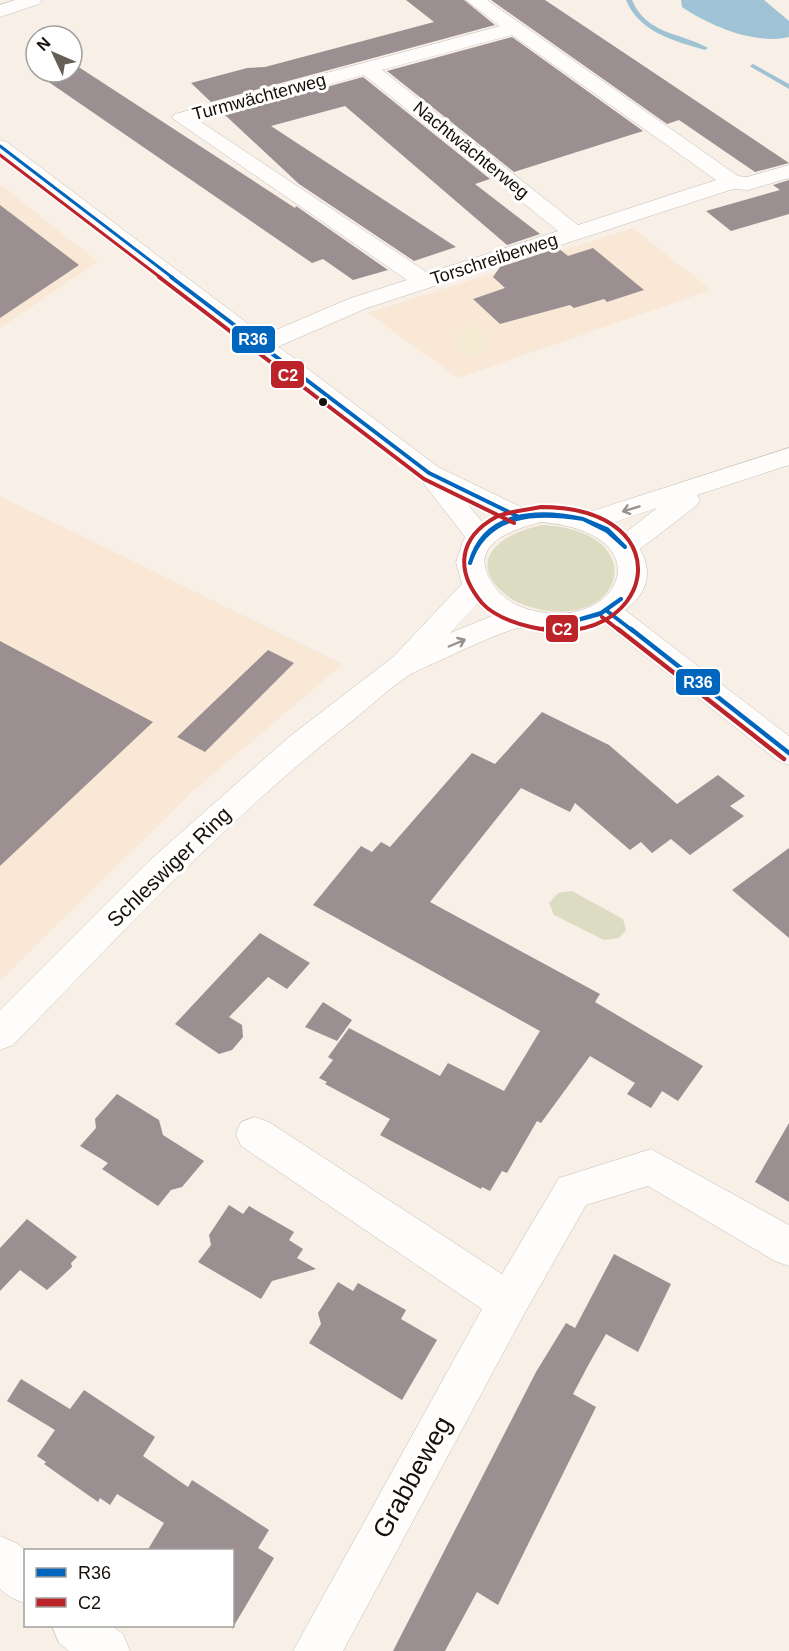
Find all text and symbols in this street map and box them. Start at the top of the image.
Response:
north arrow [24,24,84,84]
text: N [33,34,54,54]
street label: Turmwächterweg [190,70,328,124]
street label: Nachtwächterweg [409,97,533,203]
street label: Torschreiberweg [428,229,560,289]
line badge: R36 [231,325,276,354]
text: R36 [238,331,268,348]
line badge: C2 [270,360,305,389]
text: C2 [278,367,298,384]
unlabelled marker [317,396,329,408]
one-way arrow [622,504,641,515]
line badge: C2 [545,614,579,643]
text: C2 [552,621,572,638]
one-way arrow [448,637,466,648]
line badge: R36 [675,668,721,696]
text: R36 [683,674,713,691]
street label: Schleswiger Ring [102,802,235,931]
street label: Grabbeweg [366,1411,458,1543]
legend [24,1549,234,1627]
text: R36 [78,1563,111,1583]
text: C2 [78,1593,101,1613]

